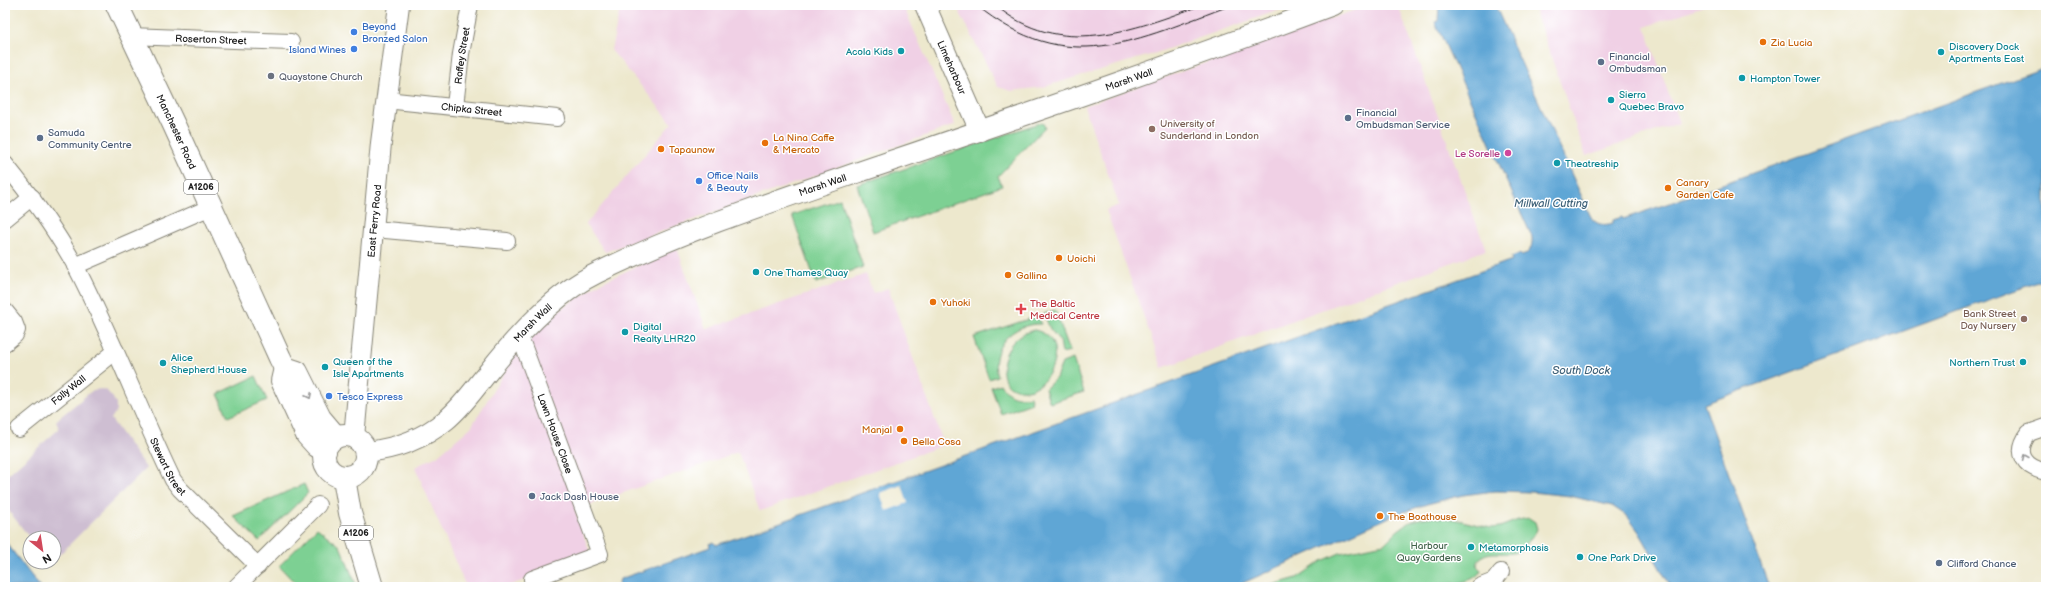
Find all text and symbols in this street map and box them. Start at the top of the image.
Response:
place label: Beyond Bronzed Salon [362,21,428,45]
street label: Roffey Street [453,26,473,85]
marker: Beyond Bronzed Salon [349,27,359,37]
street label: Roserton Street [175,33,247,47]
marker: Zia Lucia [1758,37,1768,47]
place label: Zia Lucia [1770,37,1813,49]
street label: Limeharbour [934,39,968,97]
place label: Discovery Dock Apartments East [1949,41,2024,65]
place label: Island Wines [289,44,346,56]
marker: Island Wines [349,44,359,54]
place label: Acola Kids [846,46,893,58]
marker: Acola Kids [896,46,906,56]
marker: Discovery Dock Apartments East [1936,47,1946,57]
place label: Financial Ombudsman [1609,51,1667,75]
marker: Financial Ombudsman [1596,57,1606,67]
street label: Marsh Wall [1104,66,1154,94]
marker: Quaystone Church [266,71,276,81]
place label: Quaystone Church [279,71,363,83]
marker: Hampton Tower [1737,73,1747,83]
place label: Hampton Tower [1750,73,1821,85]
place label: Sierra Quebec Bravo [1619,89,1684,113]
street label: Manchester Road [153,93,198,171]
marker: Sierra Quebec Bravo [1606,95,1616,105]
street label: Chipka Street [440,101,502,119]
place label: Financial Ombudsman Service [1356,107,1450,131]
marker: Financial Ombudsman Service [1343,113,1353,123]
place label: University of Sunderland in London [1160,118,1259,142]
marker: University of Sunderland in London [1147,124,1157,134]
place label: Samuda Community Centre [48,127,132,151]
place label: La Nina Caffe & Mercato [773,132,834,156]
marker: Samuda Community Centre [35,133,45,143]
marker: La Nina Caffe & Mercato [760,138,770,148]
marker: Tapaunow [656,144,666,154]
place label: Tapaunow [669,144,715,156]
place label: Le Sorelle [1455,148,1500,160]
marker: Le Sorelle [1503,148,1513,158]
marker: Theatreship [1552,158,1562,168]
place label: Theatreship [1565,158,1619,170]
place label: Office Nails & Beauty [707,170,758,194]
street label: Marsh Wall [797,172,848,199]
marker: Office Nails & Beauty [694,176,704,186]
place label: Canary Garden Cafe [1676,177,1734,201]
road number: A1206 [184,180,218,194]
marker: Canary Garden Cafe [1663,183,1673,193]
street label: East Ferry Road [366,184,384,258]
water label: Millwall Cutting [1514,197,1588,210]
marker: Uoichi [1054,253,1064,263]
place label: Uoichi [1067,253,1096,265]
marker: One Thames Quay [751,267,761,277]
place label: One Thames Quay [764,267,848,279]
marker: Gallina [1003,270,1013,280]
place label: Gallina [1016,270,1048,282]
marker: Yuhoki [928,297,938,307]
place label: Yuhoki [940,297,970,309]
place label: The Baltic Medical Centre [1030,298,1100,322]
street label: Marsh Wall [511,301,555,345]
marker: The Baltic Medical Centre [1015,303,1027,315]
place label: Bank Street Day Nursery [1960,308,2016,332]
marker: Bank Street Day Nursery [2019,314,2029,324]
place label: Digital Realty LHR20 [633,321,696,345]
marker: Digital Realty LHR20 [620,327,630,337]
place label: Alice Shepherd House [171,352,247,376]
place label: Queen of the Isle Apartments [333,356,404,380]
place label: Northern Trust [1949,357,2015,369]
marker: Northern Trust [2018,357,2028,367]
marker: Alice Shepherd House [158,358,168,368]
marker: Queen of the Isle Apartments [320,362,330,372]
water label: South Dock [1552,364,1610,377]
street label: Folly Wall [49,373,88,408]
marker: Tesco Express [324,391,334,401]
place label: Tesco Express [337,391,403,403]
one-way arrow [304,392,312,399]
street label: Lawn House Close [535,392,575,475]
place label: Manjal [862,424,892,436]
marker: Manjal [895,424,905,434]
street label: Stewart Street [147,436,188,498]
marker: Bella Cosa [899,436,909,446]
place label: Bella Cosa [912,436,961,448]
one-way arrow [2022,454,2030,462]
marker: Jack Dash House [527,491,537,501]
place label: Jack Dash House [540,491,619,503]
marker: The Boathouse [1375,511,1385,521]
place label: The Boathouse [1388,511,1457,523]
road number: A1206 [339,526,373,540]
north arrow [22,530,62,570]
park label: Harbour Quay Gardens [1397,540,1461,564]
marker: Metamorphosis [1466,542,1476,552]
place label: Metamorphosis [1479,542,1549,554]
text: N [40,551,54,566]
marker: One Park Drive [1575,552,1585,562]
place label: One Park Drive [1588,552,1656,564]
marker: Clifford Chance [1934,558,1944,568]
place label: Clifford Chance [1947,558,2017,570]

